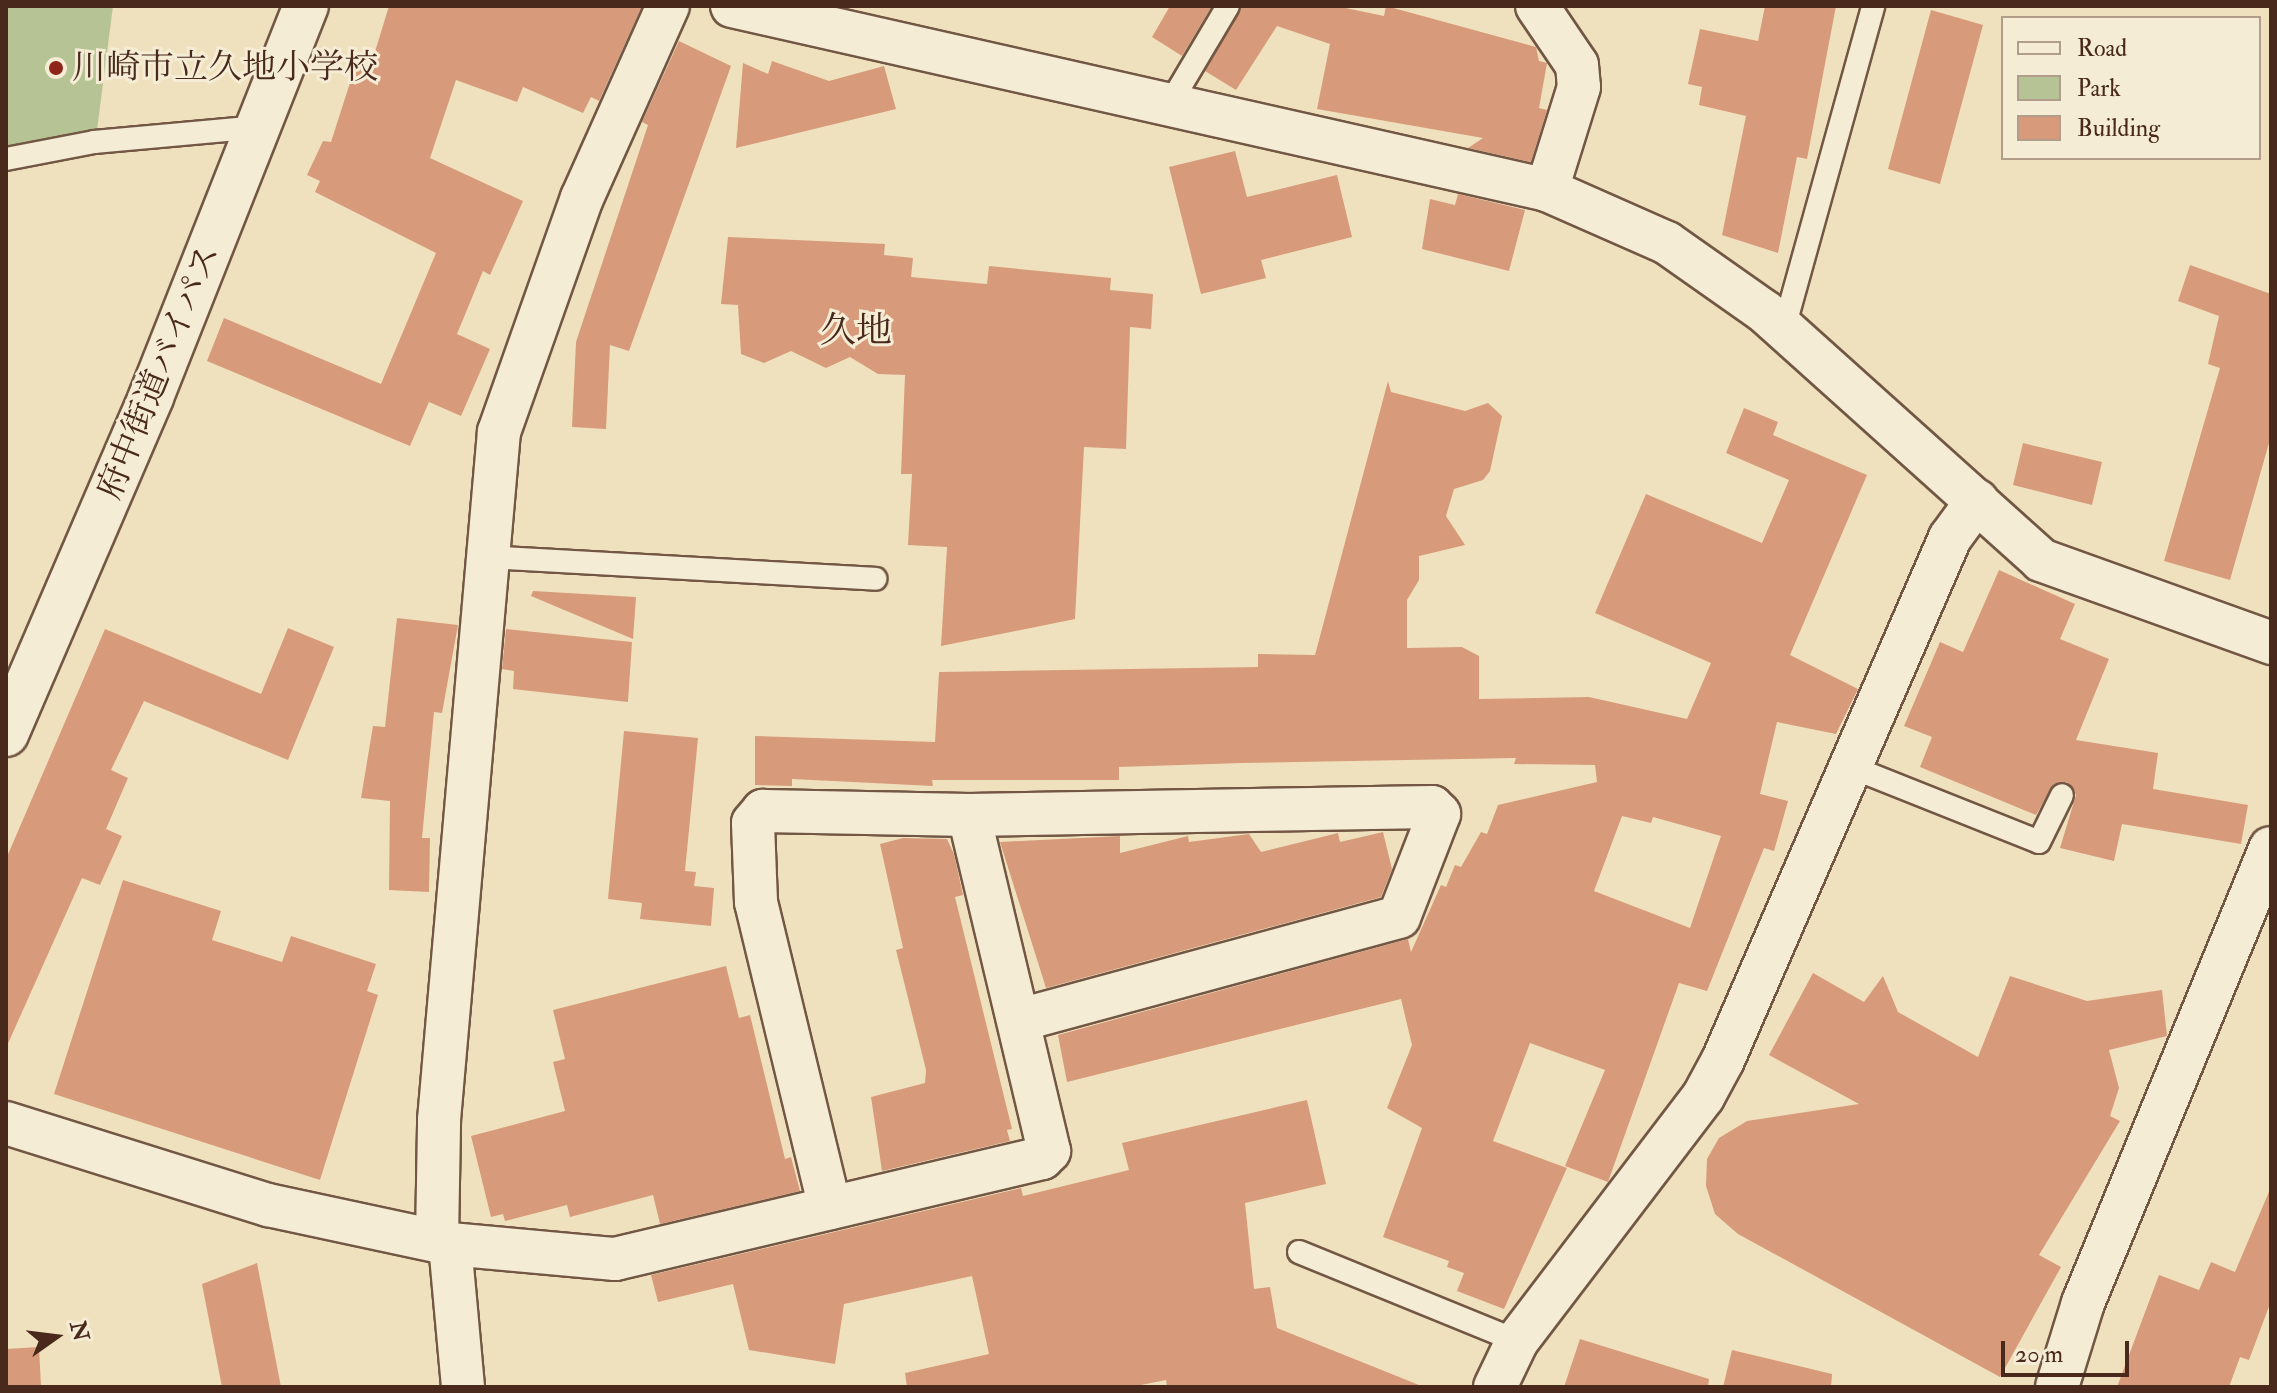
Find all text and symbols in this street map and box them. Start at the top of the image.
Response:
legend [2001,16,2261,160]
text: Road [2077,33,2127,64]
place label: 川崎市立久地小学校 [72,48,378,88]
marker: 川崎市立久地小学校 [47,59,65,77]
text: Park [2077,73,2121,104]
text: Building [2077,113,2160,144]
street label: 府中街道バイパス [89,238,229,506]
district label: 久地 [820,309,892,353]
north arrow [16,1297,96,1377]
text: N [63,1318,95,1344]
scale bar [2005,1325,2133,1375]
text: 20 m [2015,1339,2063,1370]

